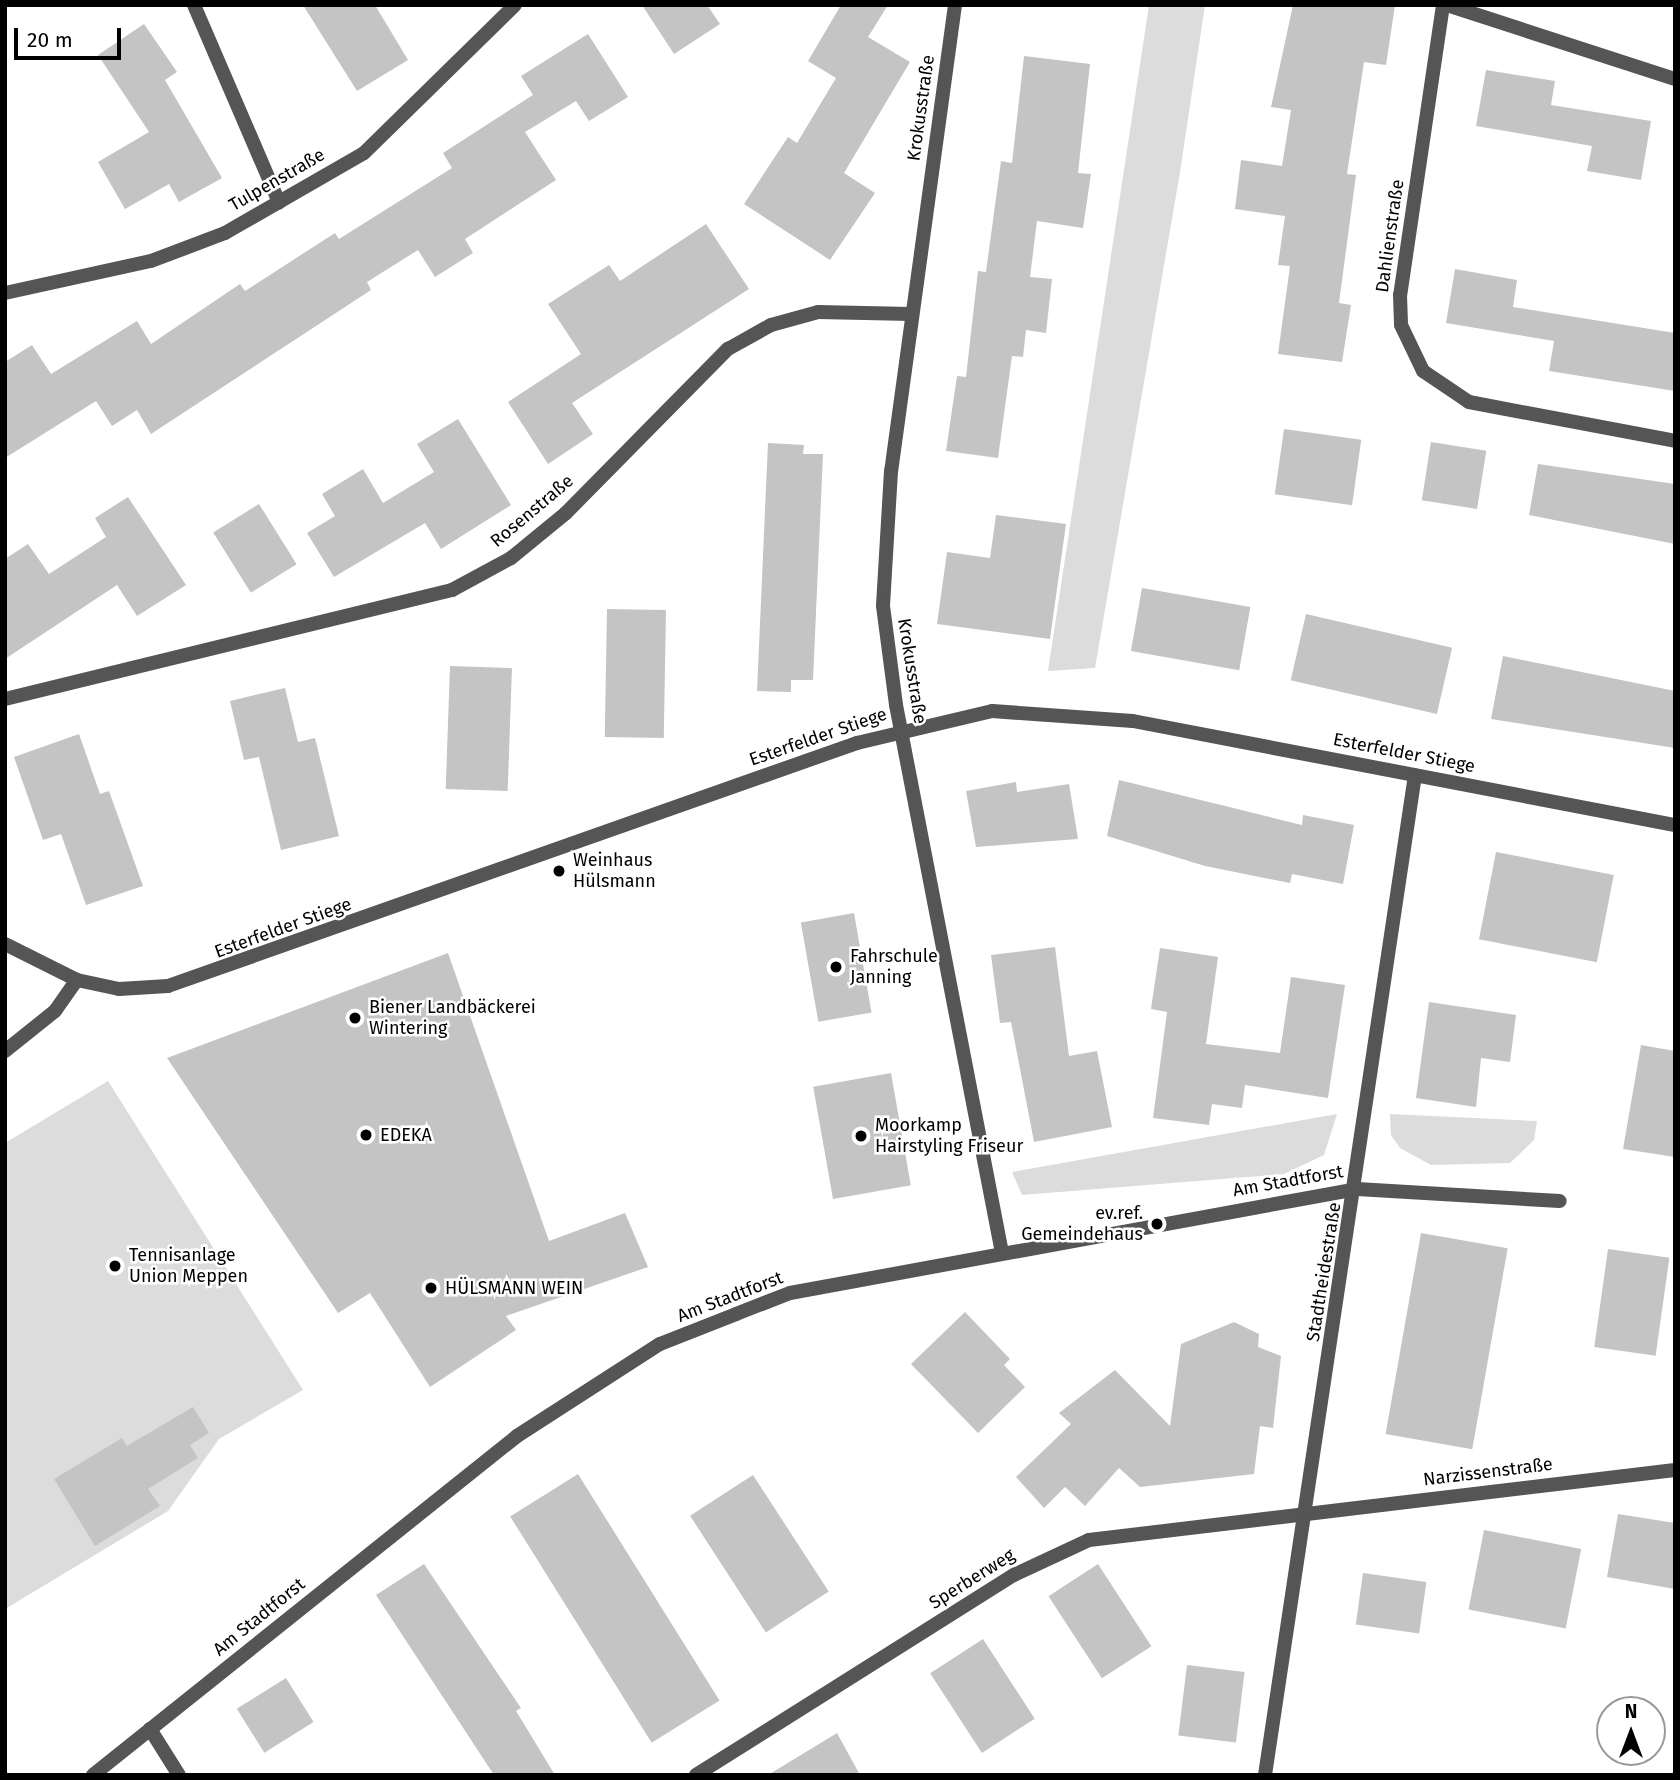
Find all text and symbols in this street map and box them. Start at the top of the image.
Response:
scale bar [18,14,124,58]
text: 20 m [27,27,73,53]
street label: Krokusstraße [903,54,939,162]
street label: Tulpenstraße [225,144,329,216]
street label: Dahlienstraße [1371,178,1409,294]
street label: Rosenstraße [486,470,578,552]
street label: Krokusstraße [893,617,931,725]
street label: Esterfelder Stiege [746,703,890,771]
street label: Esterfelder Stiege [1331,729,1477,777]
place label: Weinhaus Hülsmann [573,850,656,892]
marker: Weinhaus Hülsmann [551,863,567,879]
street label: Esterfelder Stiege [212,893,354,963]
place label: Fahrschule Janning [850,946,938,988]
marker: Fahrschule Janning [828,959,844,975]
place label: Biener Landbäckerei Wintering [369,997,536,1040]
marker: Biener Landbäckerei Wintering [347,1010,363,1026]
place label: Moorkamp Hairstyling Friseur [875,1115,1023,1158]
place label: EDEKA [380,1124,432,1146]
marker: EDEKA [358,1127,374,1143]
marker: Moorkamp Hairstyling Friseur [853,1128,869,1144]
street label: Am Stadtforst [1231,1161,1345,1201]
street label: Stadtheidestraße [1302,1201,1346,1343]
place label: ev.ref. Gemeindehaus [1021,1203,1143,1246]
marker: ev.ref. Gemeindehaus [1149,1216,1165,1232]
place label: Tennisanlage Union Meppen [129,1245,248,1288]
marker: Tennisanlage Union Meppen [107,1258,123,1274]
street label: Am Stadtforst [674,1267,786,1327]
place label: HÜLSMANN WEIN [445,1277,583,1299]
marker: HÜLSMANN WEIN [423,1280,439,1296]
street label: Narzissenstraße [1422,1453,1554,1491]
street label: Sperberweg [925,1544,1019,1614]
street label: Am Stadtforst [209,1573,309,1661]
north arrow [1596,1696,1666,1766]
text: N [1625,1700,1637,1723]

